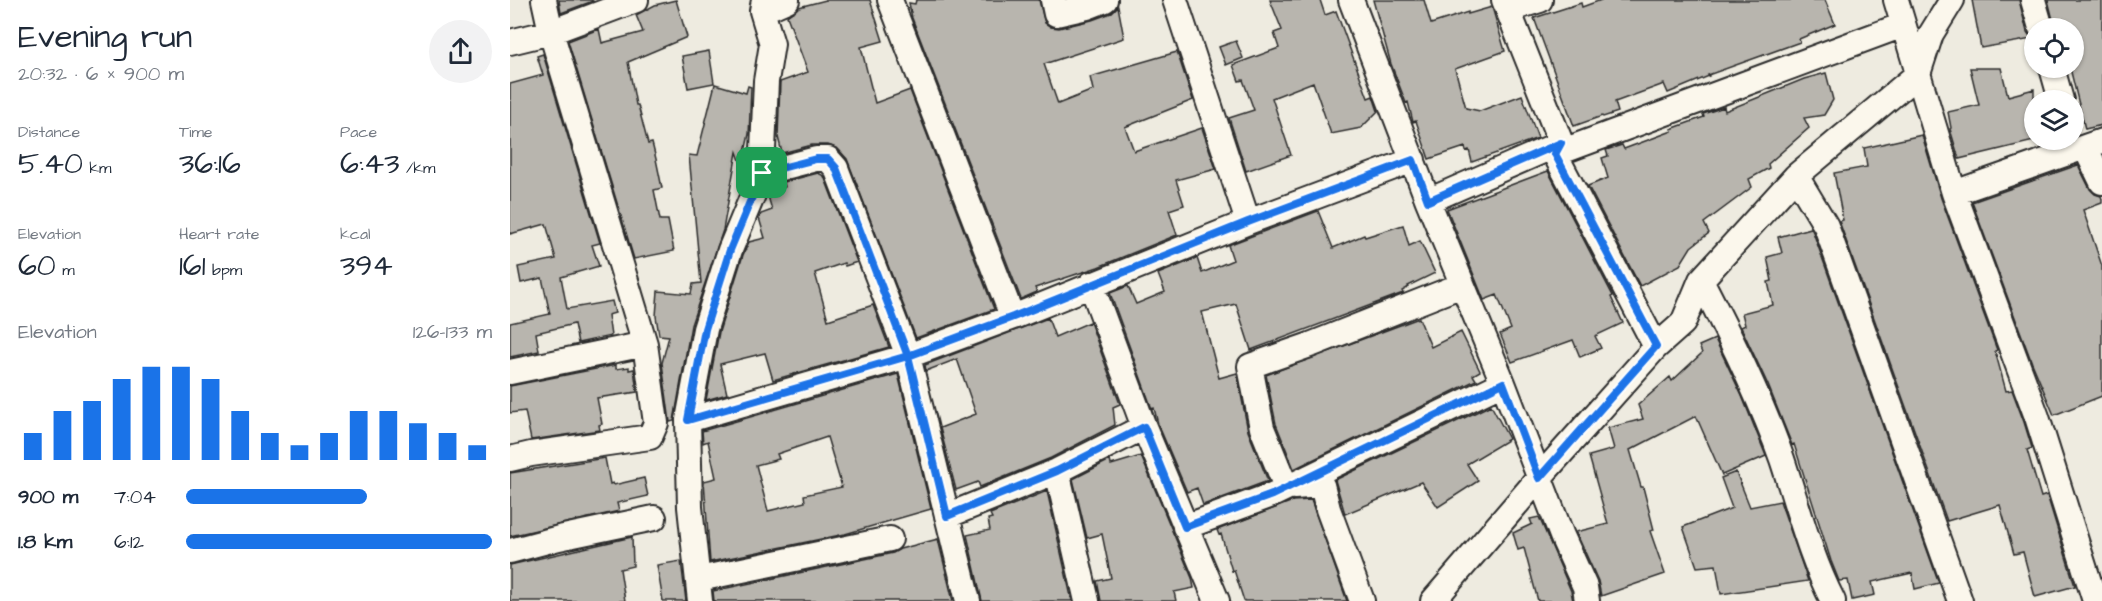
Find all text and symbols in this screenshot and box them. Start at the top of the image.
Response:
text: Evening run [18,14,192,60]
map controls [2024,18,2084,150]
button: locate [2024,18,2084,78]
button: share [429,20,492,83]
text: 20:32 · 6 × 900 m [18,60,184,88]
button: layers [2024,90,2084,150]
text: Distance [18,121,80,143]
text: Time [179,121,213,143]
text: Pace [340,121,377,143]
text: 5.40 [18,143,83,185]
text: 36:16 [179,143,241,185]
text: 6:43 [340,143,400,185]
pin [736,147,787,198]
icon: arrive [745,156,778,189]
text: km [83,157,112,179]
text: /km [400,157,435,179]
text: Elevation [18,223,81,245]
text: Heart rate [179,223,259,245]
text: kcal [340,223,371,245]
text: 60 [18,245,56,287]
text: 161 [179,245,205,287]
text: 394 [340,245,393,287]
text: m [56,259,75,281]
text: bpm [205,259,242,281]
text: Elevation [18,318,97,346]
text: 126–133 m [413,318,492,346]
text: 900 m [18,483,78,511]
text: 7:04 [114,483,156,511]
text: 1.8 km [18,528,72,556]
text: 6:12 [114,528,144,556]

